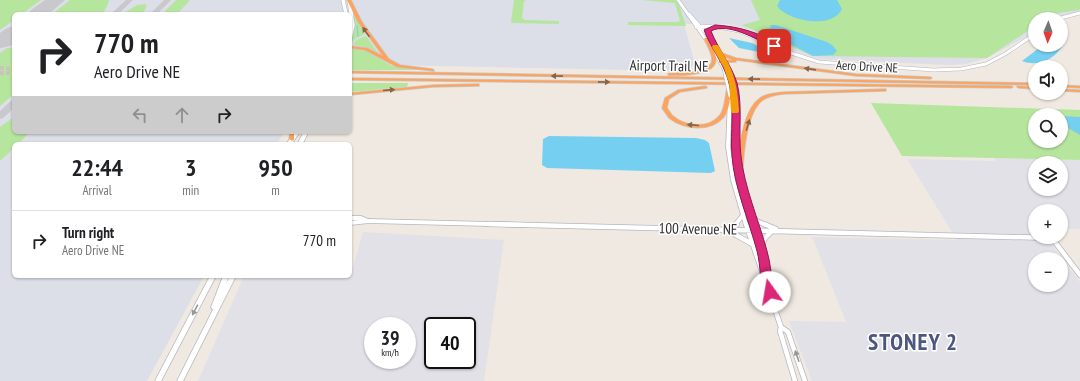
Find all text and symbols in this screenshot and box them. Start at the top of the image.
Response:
north arrow [1028,12,1068,52]
map controls [1028,12,1068,292]
text: 770 m [94,24,158,61]
one-way arrow [362,27,370,37]
icon: right [28,28,80,80]
pin [757,29,791,63]
icon: arrive [763,35,785,57]
street label: Airport Trail NE [629,55,709,76]
street label: Aero Drive NE [835,56,899,77]
text: Aero Drive NE [94,60,180,83]
button: sound [1028,60,1068,100]
one-way arrow [804,66,816,72]
one-way arrow [550,73,563,79]
one-way arrow [747,76,760,82]
one-way arrow [598,79,611,85]
one-way arrow [383,87,395,93]
icon: left [129,104,151,126]
icon: ahead [171,104,193,126]
icon: right [213,104,235,126]
button: search [1028,108,1068,148]
one-way arrow [745,118,751,130]
one-way arrow [687,122,699,129]
text: 22:44 [71,152,123,183]
text: 3 [185,152,196,183]
text: 950 [258,152,293,183]
button: layers [1028,156,1068,196]
text: Arrival [82,182,112,199]
text: min [182,182,199,199]
text: m [271,182,280,199]
button: + [1028,204,1068,244]
street label: 100 Avenue NE [659,218,737,239]
text: Turn right [62,223,114,242]
icon: right [28,230,50,252]
text: 770 m [303,231,336,250]
text: Aero Drive NE [62,242,124,259]
button: − [1028,252,1068,292]
position arrow [749,271,791,313]
one-way arrow [192,305,198,316]
speed limit sign: 40 [424,317,476,369]
text: 39 [380,325,400,351]
district label: STONEY 2 [868,327,958,356]
text: km/h [381,346,399,359]
one-way arrow [793,350,799,362]

